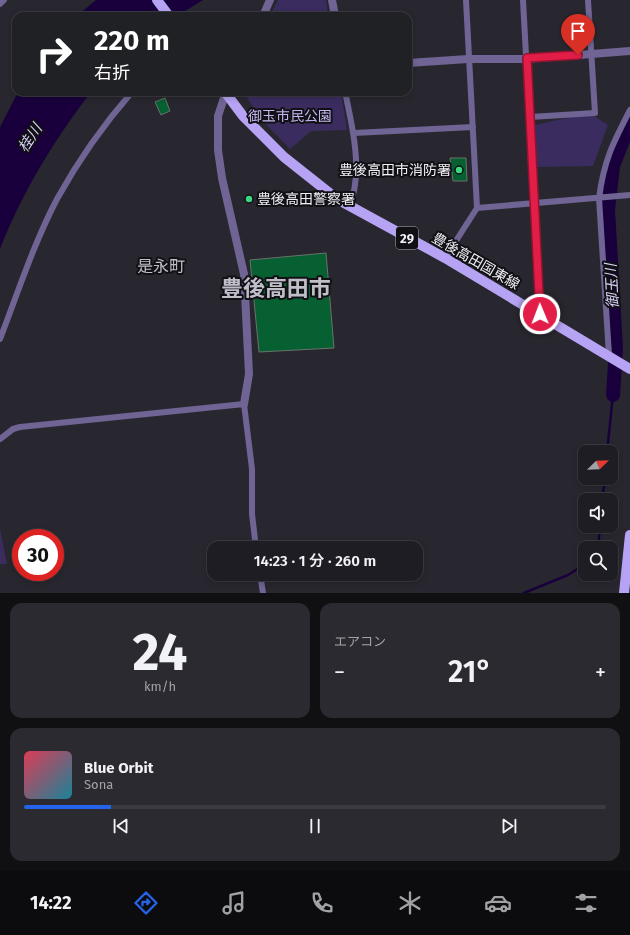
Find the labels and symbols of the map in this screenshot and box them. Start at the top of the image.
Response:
pin [561,14,595,55]
park label: 御玉市民公園 [248,108,332,125]
water label: 桂川 [14,119,47,155]
place label: 豊後高田市消防署 [339,162,451,179]
marker: 豊後高田市消防署 [454,165,464,175]
place label: 豊後高田警察署 [257,191,355,208]
marker: 豊後高田警察署 [244,194,254,204]
road number: 29 [396,227,418,249]
street label: 豊後高田国東線 [429,230,522,293]
district label: 是永町 [137,257,185,276]
water label: 御玉川 [602,261,622,309]
district label: 豊後高田市 [221,275,331,302]
position arrow [519,293,561,335]
north arrow [578,445,618,485]
speed limit sign: 30 [12,529,64,581]

